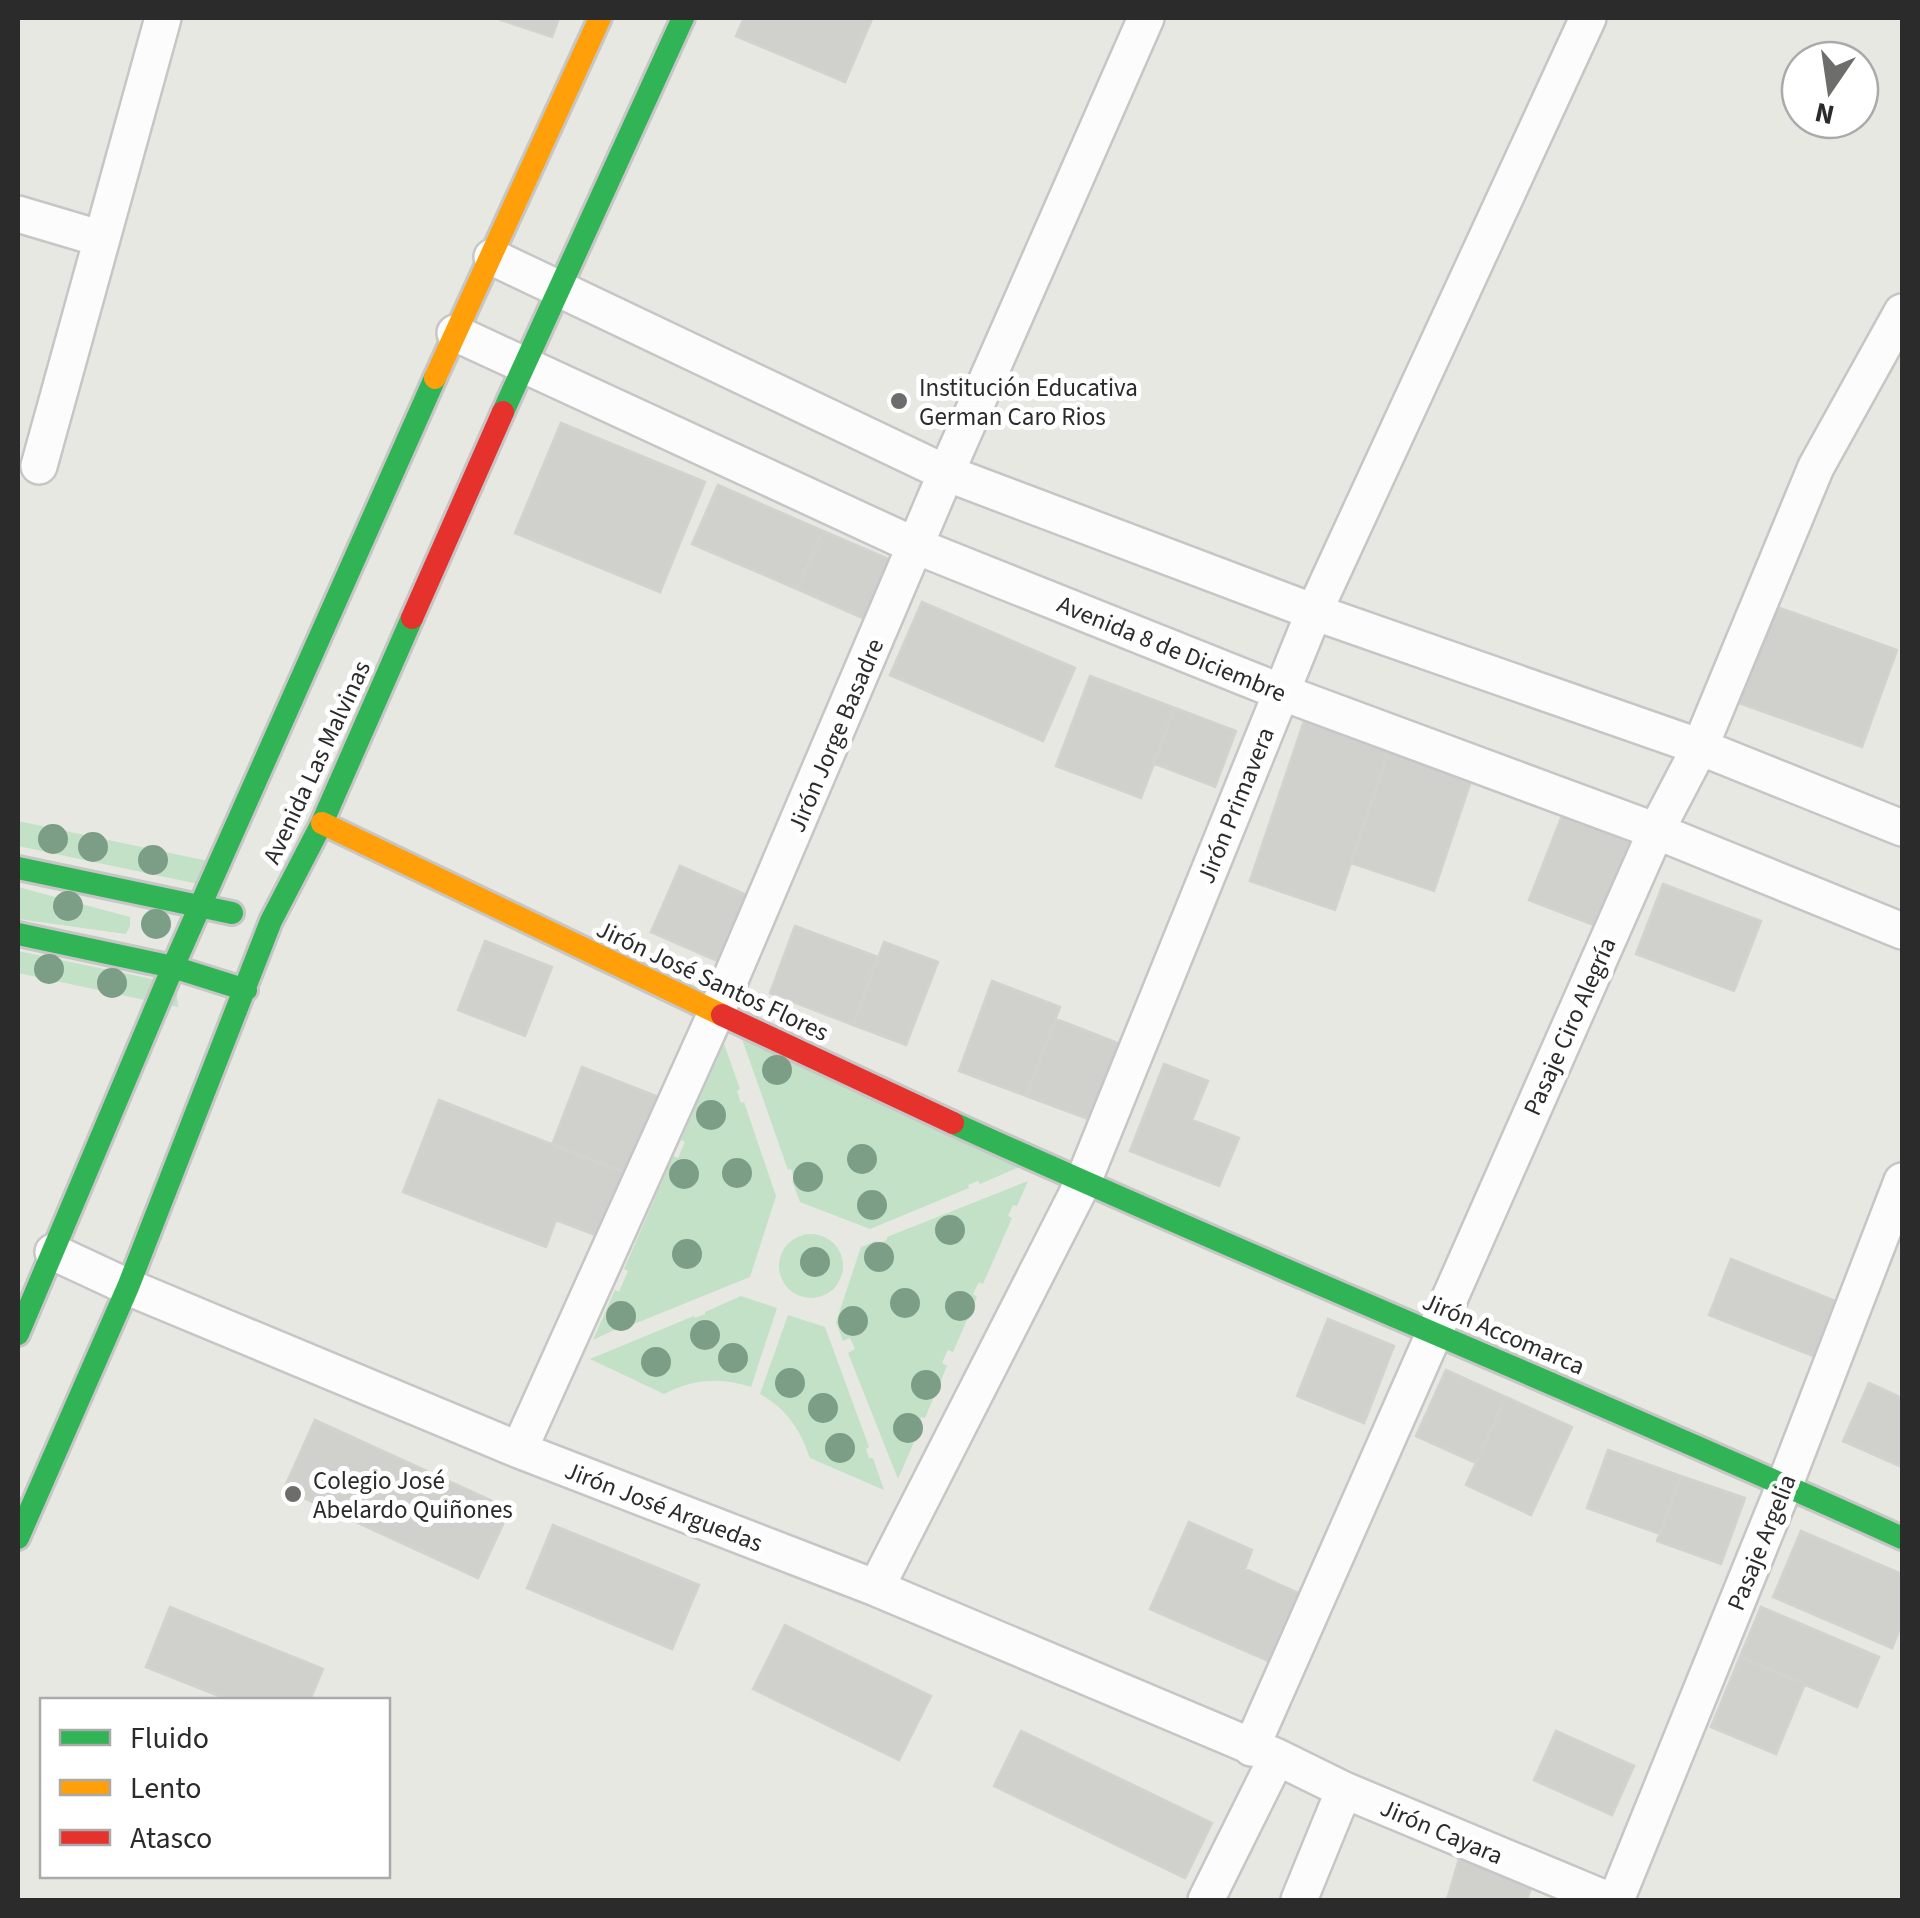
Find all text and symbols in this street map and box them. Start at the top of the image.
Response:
north arrow [1780,40,1880,140]
text: N [1811,92,1838,135]
place label: Institución Educativa German Caro Rios [919,370,1138,435]
marker: Institución Educativa German Caro Rios [888,390,910,412]
street label: Avenida 8 de Diciembre [1052,586,1292,711]
street label: Jirón Jorge Basadre [779,633,893,838]
street label: Avenida Las Malvinas [254,655,380,870]
street label: Jirón Primavera [1188,722,1284,889]
street label: Jirón José Santos Flores [591,911,835,1051]
street label: Pasaje Ciro Alegría [1514,931,1625,1121]
street label: Jirón Accomarca [1417,1284,1590,1384]
street label: Jirón José Arguedas [559,1453,768,1561]
place label: Colegio José Abelardo Quiñones [313,1463,513,1528]
street label: Pasaje Argelia [1718,1469,1806,1616]
marker: Colegio José Abelardo Quiñones [282,1483,304,1505]
legend [40,1698,390,1878]
text: Fluido [130,1717,209,1760]
text: Lento [130,1767,202,1810]
street label: Jirón Cayara [1375,1790,1509,1874]
text: Atasco [130,1817,212,1860]

